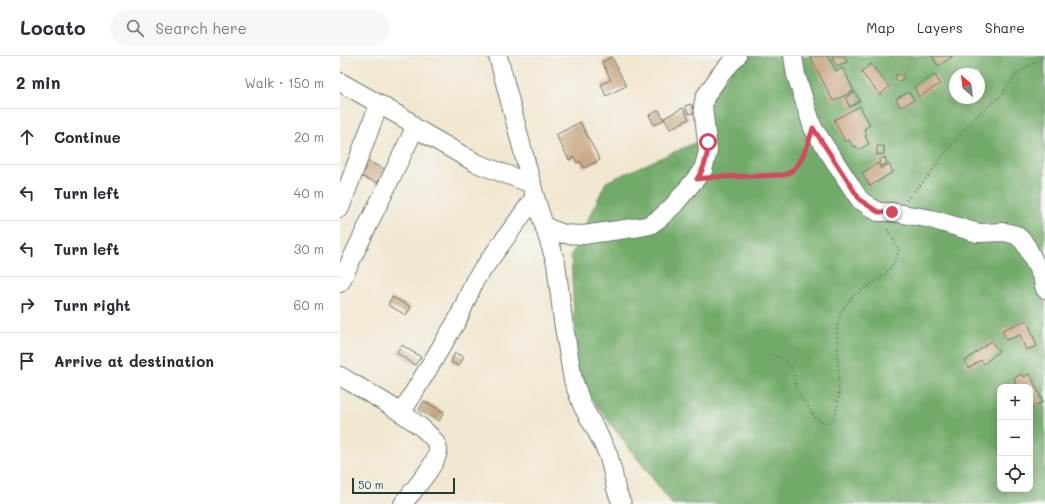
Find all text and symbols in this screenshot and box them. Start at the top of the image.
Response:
search box [110,10,390,46]
text: Locato [20,15,86,40]
icon: search [124,17,146,39]
text: Search here [156,18,247,38]
text: Map [866,18,895,37]
text: Layers [917,18,963,37]
text: Share [985,18,1025,37]
north arrow [949,68,985,104]
text: 2 min [16,71,61,93]
text: Walk · 150 m [244,74,324,91]
icon: ahead [16,126,38,148]
text: Continue [54,127,121,147]
text: 20 m [294,128,324,145]
route start [699,133,717,151]
icon: left [16,182,38,204]
text: Turn left [54,183,119,203]
text: 40 m [294,184,324,201]
route end [883,203,901,221]
icon: left [16,238,38,260]
text: Turn left [54,239,119,259]
text: 30 m [294,240,324,257]
icon: right [16,294,38,316]
text: Turn right [54,295,131,315]
text: 60 m [294,296,324,313]
icon: arrive [16,350,38,372]
text: Arrive at destination [54,351,214,371]
map controls [997,384,1033,492]
button: + [997,384,1033,420]
button: − [997,420,1033,456]
button: locate [997,456,1033,492]
scale bar [352,476,455,495]
text: 50 m [358,477,384,492]

